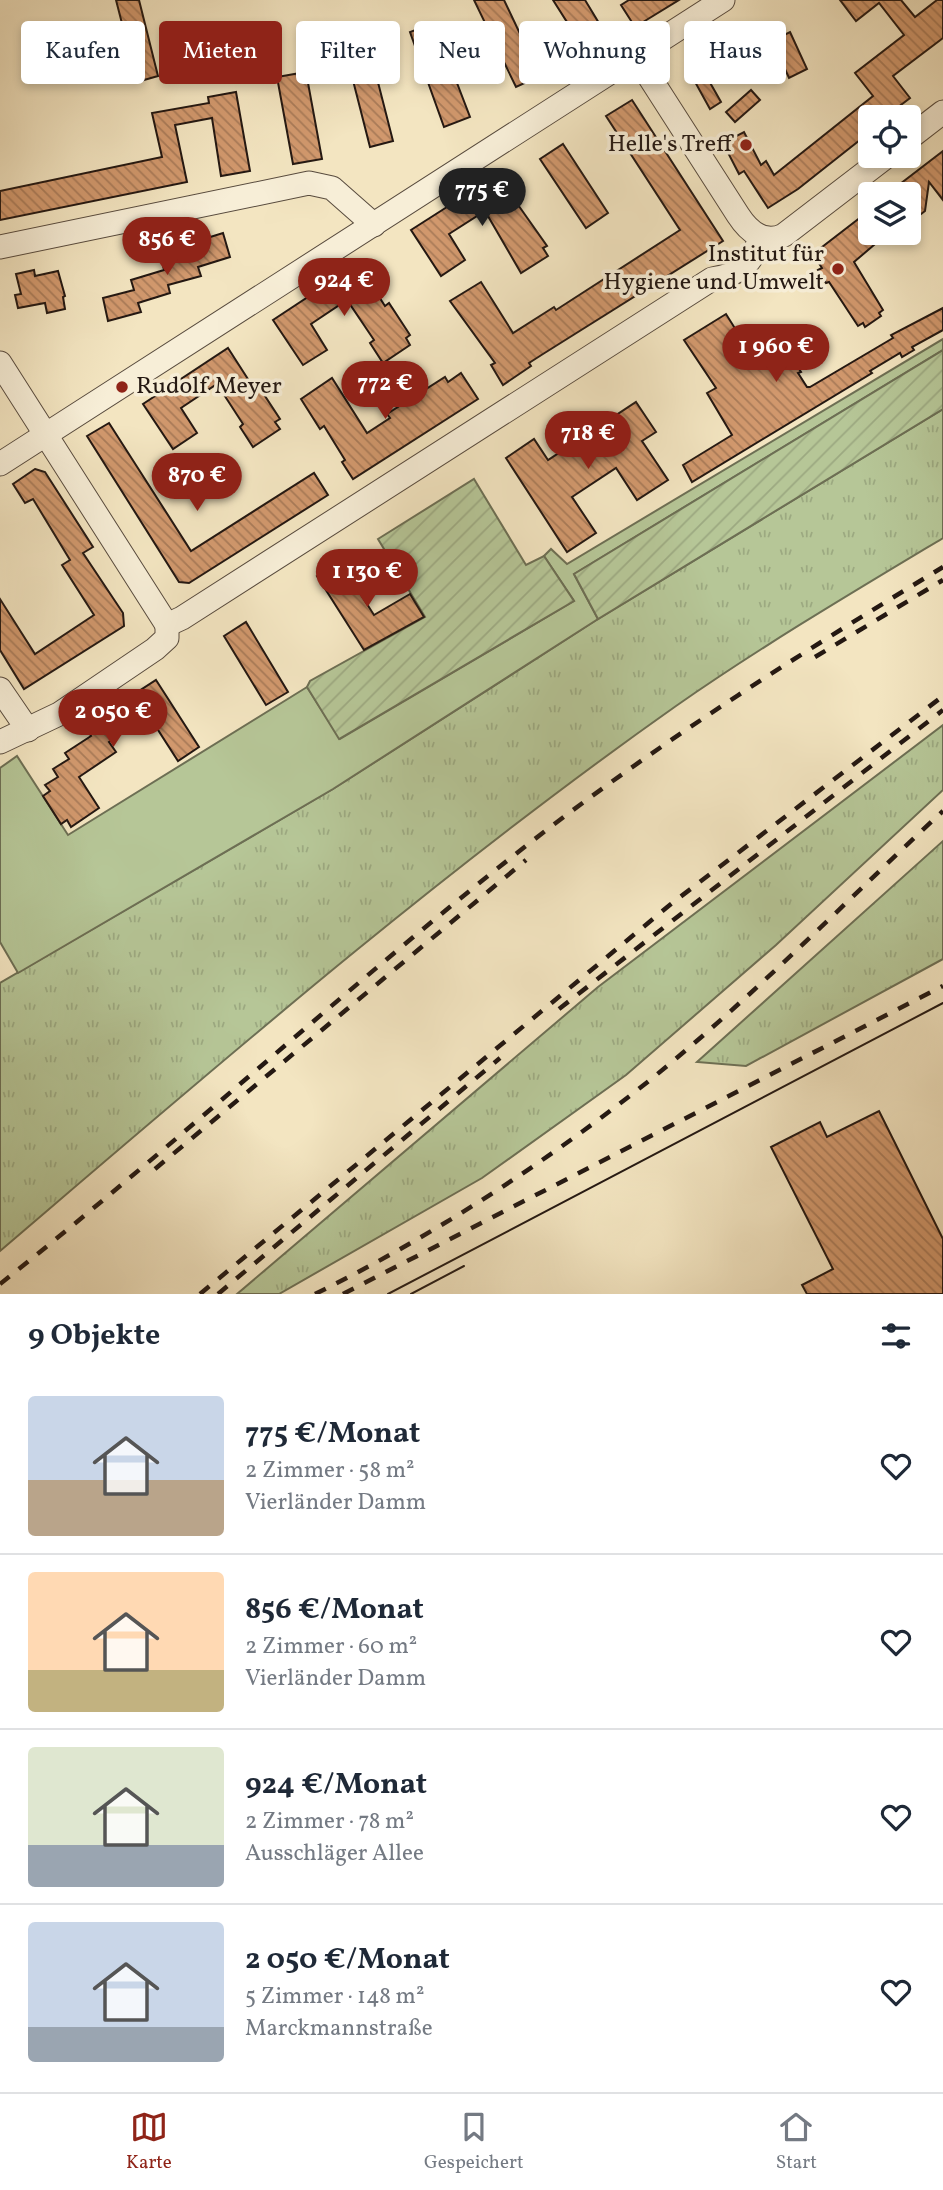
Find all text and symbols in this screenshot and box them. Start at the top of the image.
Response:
chip: Kaufen [21,21,145,84]
chip: Mieten [159,21,282,84]
chip: Filter [296,21,400,84]
chip: Neu [414,21,505,84]
chip: Wohnung [519,21,670,84]
chip: Haus [684,21,786,84]
map controls [858,105,921,245]
button: locate [858,105,921,168]
place label: Helle's Treff [608,128,734,162]
marker: Helle's Treff [738,137,754,153]
pin: 775 € [433,168,531,228]
text: 775 € [455,175,509,207]
button: layers [858,182,921,245]
pin: 856 € [118,218,216,277]
text: 856 € [138,224,196,256]
place label: Institut für Hygiene und Umwelt [604,238,824,300]
pin: 924 € [295,258,393,318]
marker: Institut für Hygiene und Umwelt [830,261,846,277]
text: 924 € [314,265,374,297]
pin: 1 960 € [711,324,841,384]
text: 1 960 € [738,331,814,363]
pin: 772 € [336,362,434,421]
text: 772 € [357,368,413,400]
place label: Rudolf Meyer [136,370,282,404]
marker: Rudolf Meyer [114,379,130,395]
pin: 718 € [539,412,637,471]
text: 718 € [561,418,615,450]
pin: 870 € [148,454,246,513]
text: 870 € [168,460,226,492]
pin: 1 130 € [302,550,432,609]
text: 1 130 € [332,556,402,588]
pin: 2 050 € [48,690,178,749]
text: 2 050 € [74,696,152,728]
text: 9 Objekte [28,1315,160,1357]
icon: filters [877,1317,915,1355]
text: 775 €/Monat [245,1413,420,1455]
icon: home [84,1424,168,1508]
icon: heart [877,1447,915,1485]
text: 2 Zimmer · 58 m² [245,1455,415,1487]
text: Vierländer Damm [245,1487,426,1519]
text: 856 €/Monat [245,1589,424,1631]
icon: home [84,1600,168,1684]
icon: heart [877,1623,915,1661]
text: 2 Zimmer · 60 m² [245,1631,417,1663]
text: Vierländer Damm [245,1663,426,1695]
text: 924 €/Monat [245,1764,427,1806]
icon: home [84,1775,168,1859]
icon: heart [877,1798,915,1836]
text: 2 Zimmer · 78 m² [245,1806,414,1838]
text: Ausschläger Allee [245,1838,424,1870]
text: 2 050 €/Monat [245,1939,450,1981]
icon: home [84,1950,168,2034]
icon: heart [877,1973,915,2011]
text: 5 Zimmer · 148 m² [245,1981,424,2013]
text: Marckmannstraße [245,2013,433,2045]
tab: Karte [126,2108,172,2176]
tab: Gespeichert [424,2108,524,2176]
tab: Start [776,2108,817,2176]

